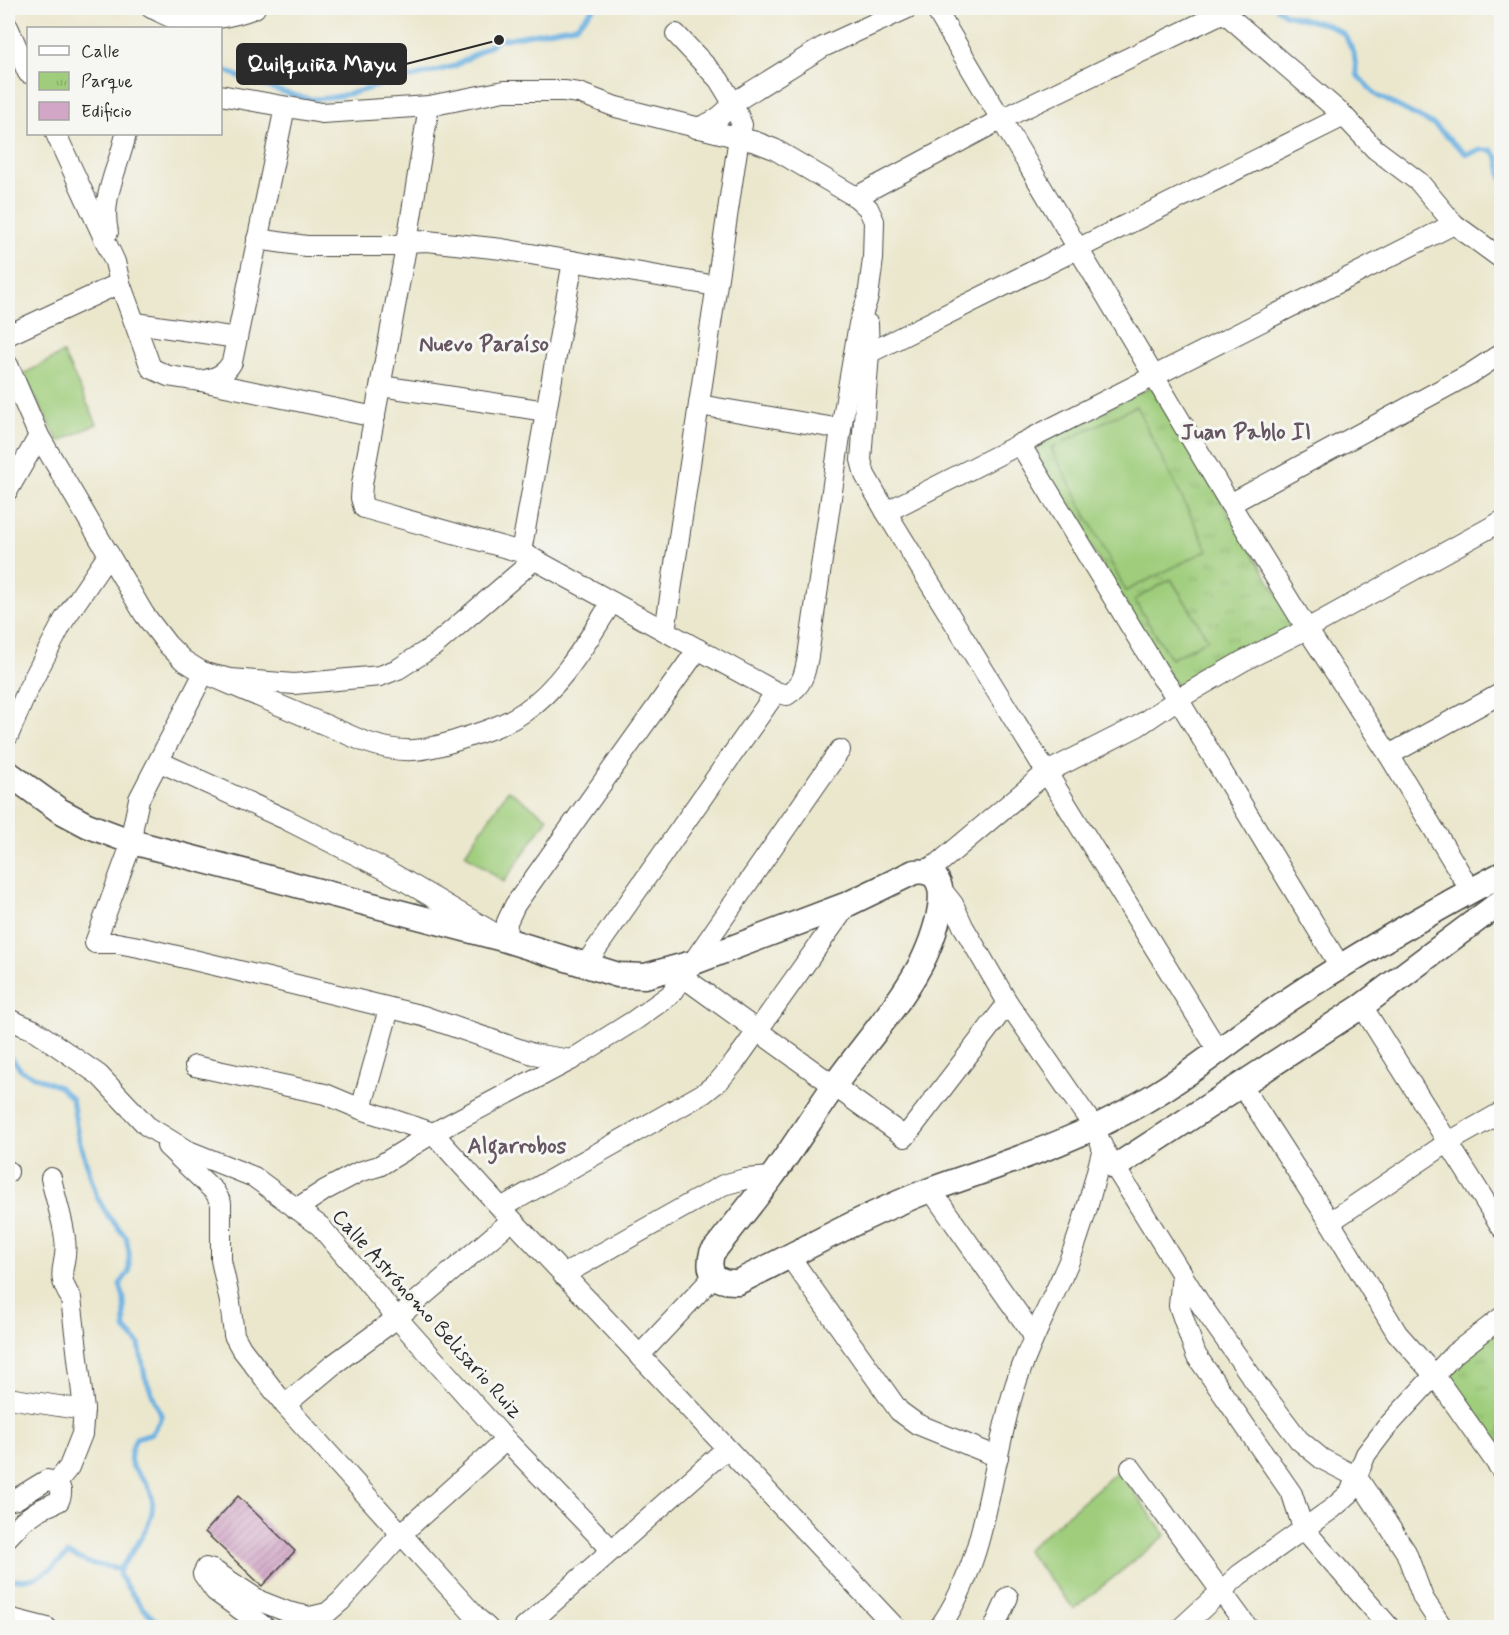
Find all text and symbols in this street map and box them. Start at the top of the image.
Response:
legend [27,27,222,135]
text: Calle [81,40,120,64]
callout: Quilquiña Mayu [237,44,406,84]
text: Quilquiña Mayu [247,51,397,79]
text: Parque [81,70,133,94]
text: Edificio [81,100,132,124]
district label: Nuevo Paraíso [419,331,549,359]
district label: Juan Pablo II [1181,419,1311,447]
district label: Algarrobos [468,1133,567,1165]
street label: Calle Astrónomo Belisario Ruiz [325,1203,529,1425]

